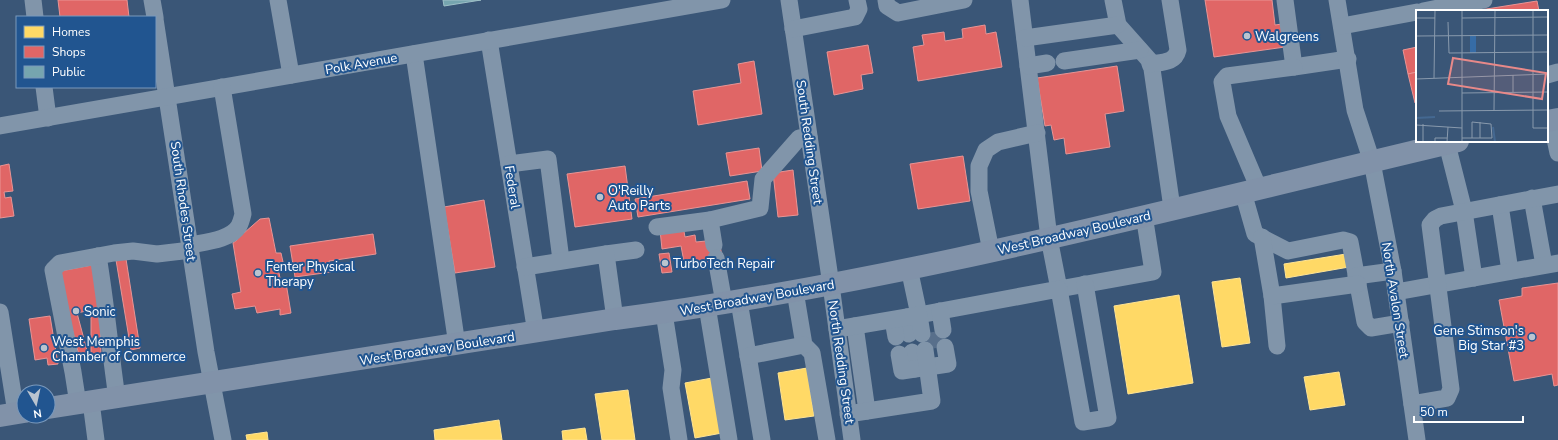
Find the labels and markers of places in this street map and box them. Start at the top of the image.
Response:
place label: Walgreens [1255,28,1319,46]
marker: Walgreens [1242,31,1252,41]
place label: O'Reilly Auto Parts [608,182,670,215]
marker: O'Reilly Auto Parts [595,192,605,202]
place label: TurboTech Repair [673,255,775,273]
place label: Fenter Physical Therapy [266,258,355,291]
marker: TurboTech Repair [660,258,670,268]
marker: Fenter Physical Therapy [253,268,263,278]
place label: Sonic [84,303,116,321]
marker: Sonic [71,306,81,316]
place label: Gene Stimson's Big Star #3 [1433,322,1524,355]
marker: Gene Stimson's Big Star #3 [1527,332,1537,342]
place label: West Memphis Chamber of Commerce [52,333,186,366]
marker: West Memphis Chamber of Commerce [39,343,49,353]

